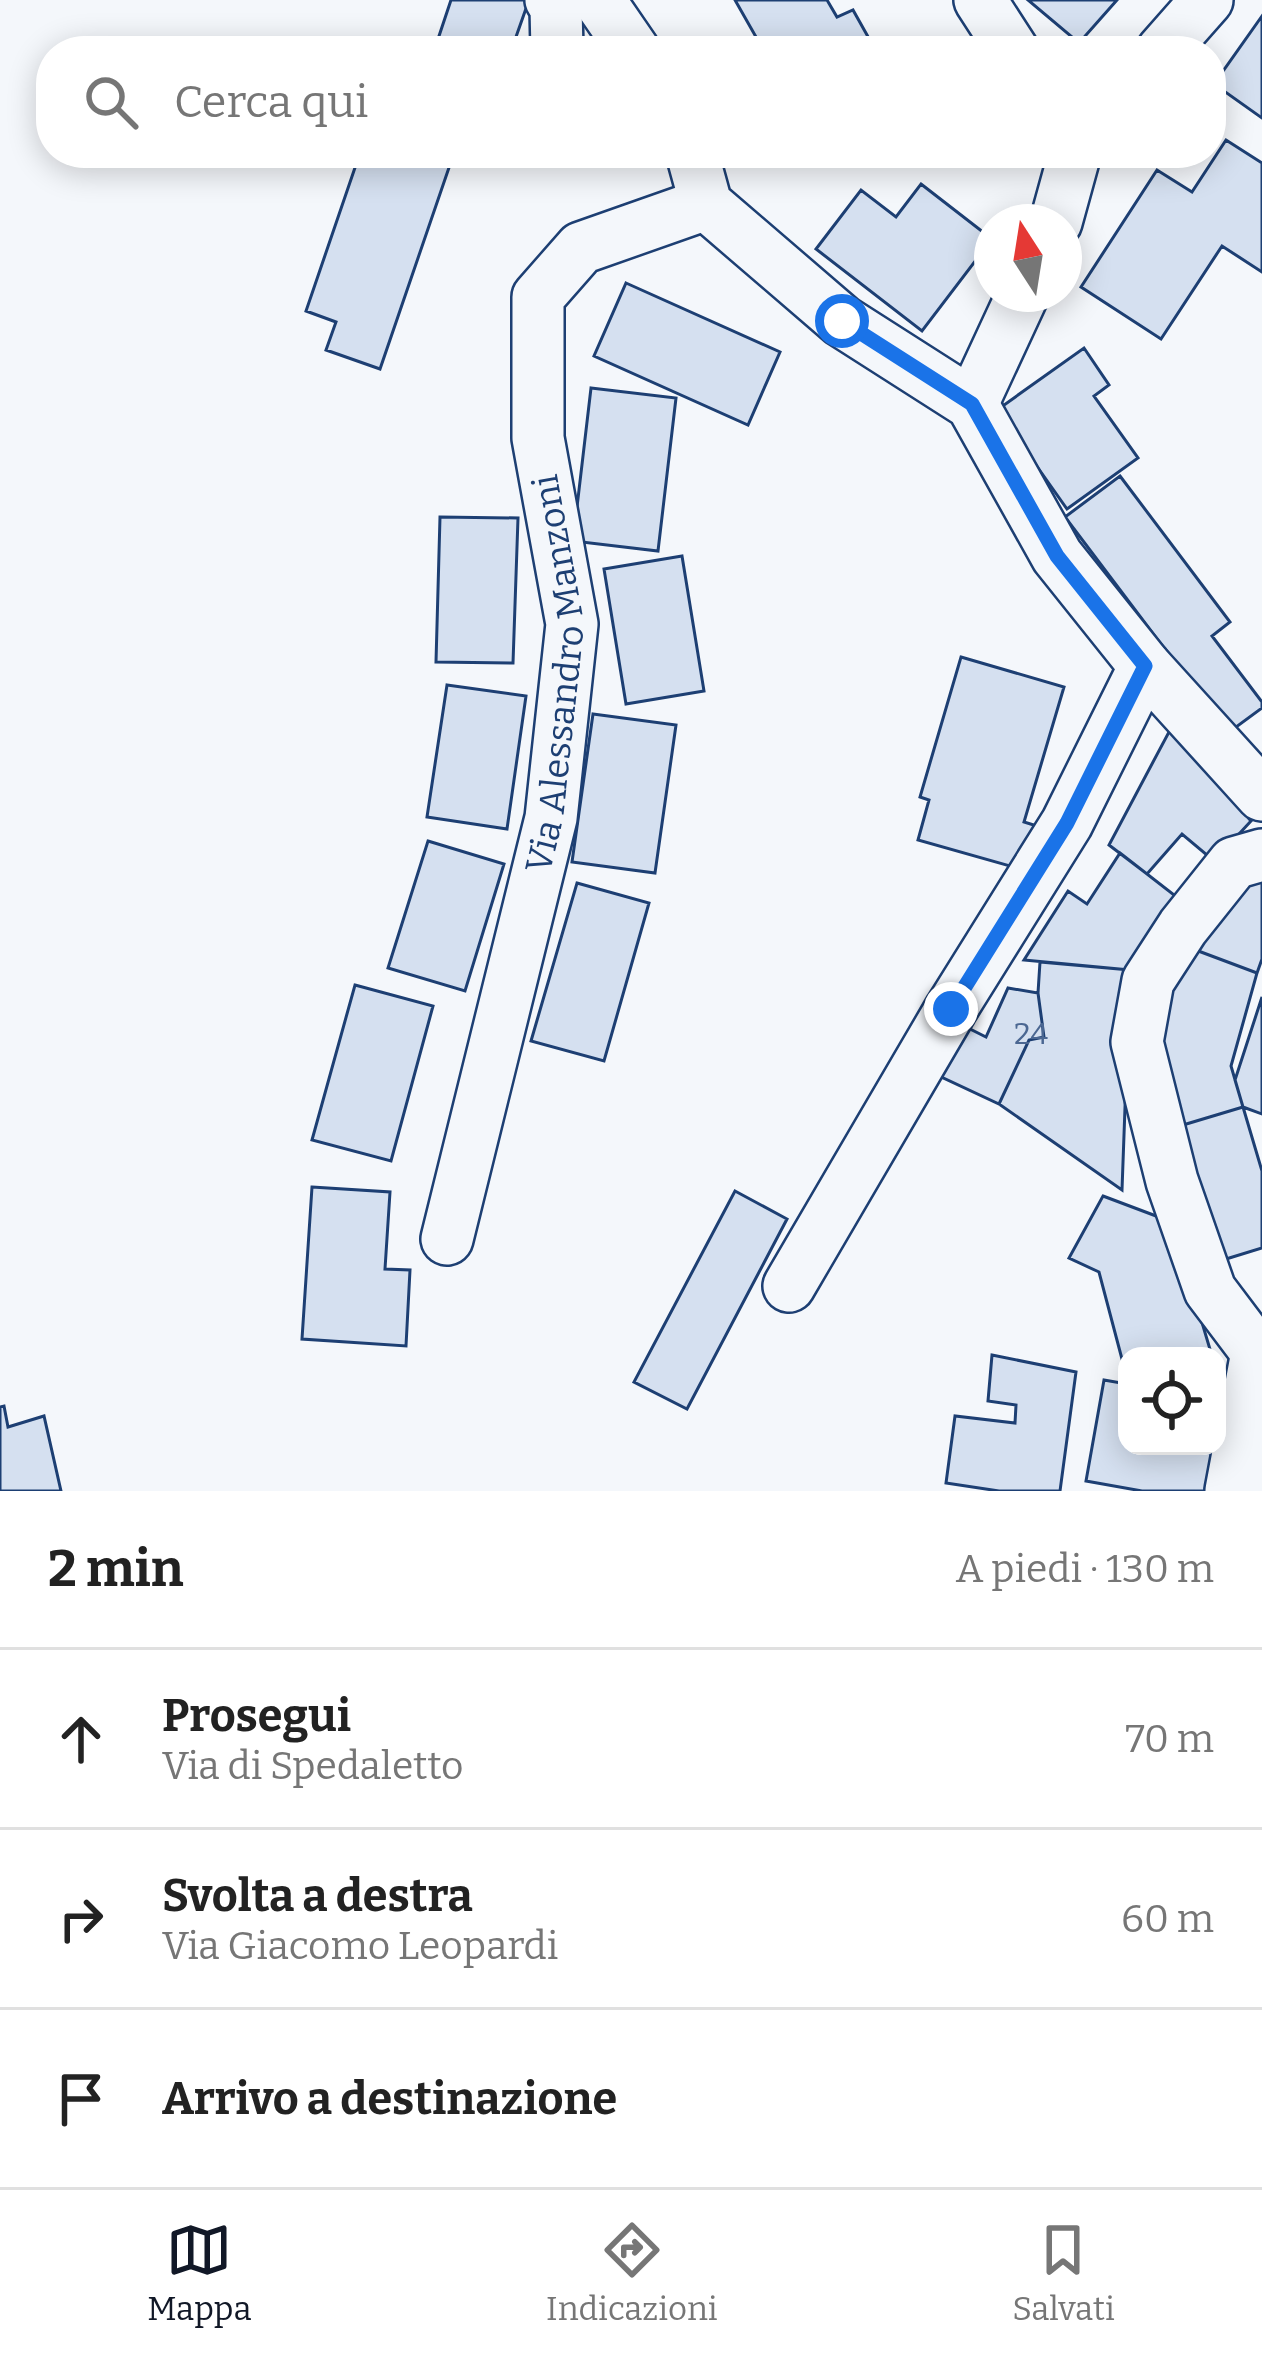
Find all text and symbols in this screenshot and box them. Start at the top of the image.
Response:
search box [36,36,1226,168]
icon: search [78,69,144,135]
text: Cerca qui [174,75,368,129]
north arrow [974,204,1082,312]
route start [815,294,869,348]
street label: Via Alessandro Manzoni [516,471,594,878]
route end [924,982,978,1036]
house number: 24 [1014,1016,1048,1052]
map controls [1118,1347,1226,1455]
button: locate [1118,1347,1226,1455]
text: 2 min [48,1538,184,1600]
text: A piedi · 130 m [956,1546,1214,1592]
text: Prosegui [162,1689,351,1743]
icon: ahead [48,1706,114,1772]
text: 70 m [1125,1716,1214,1762]
text: Via di Spedaletto [162,1743,463,1789]
text: Svolta a destra [162,1869,473,1923]
icon: right [48,1886,114,1952]
text: 60 m [1121,1896,1214,1942]
text: Via Giacomo Leopardi [162,1923,558,1969]
icon: arrive [48,2066,114,2132]
text: Arrivo a destinazione [162,2072,617,2126]
tab: Mappa [147,2217,252,2329]
tab: Indicazioni [546,2217,718,2329]
tab: Salvati [1012,2217,1115,2329]

